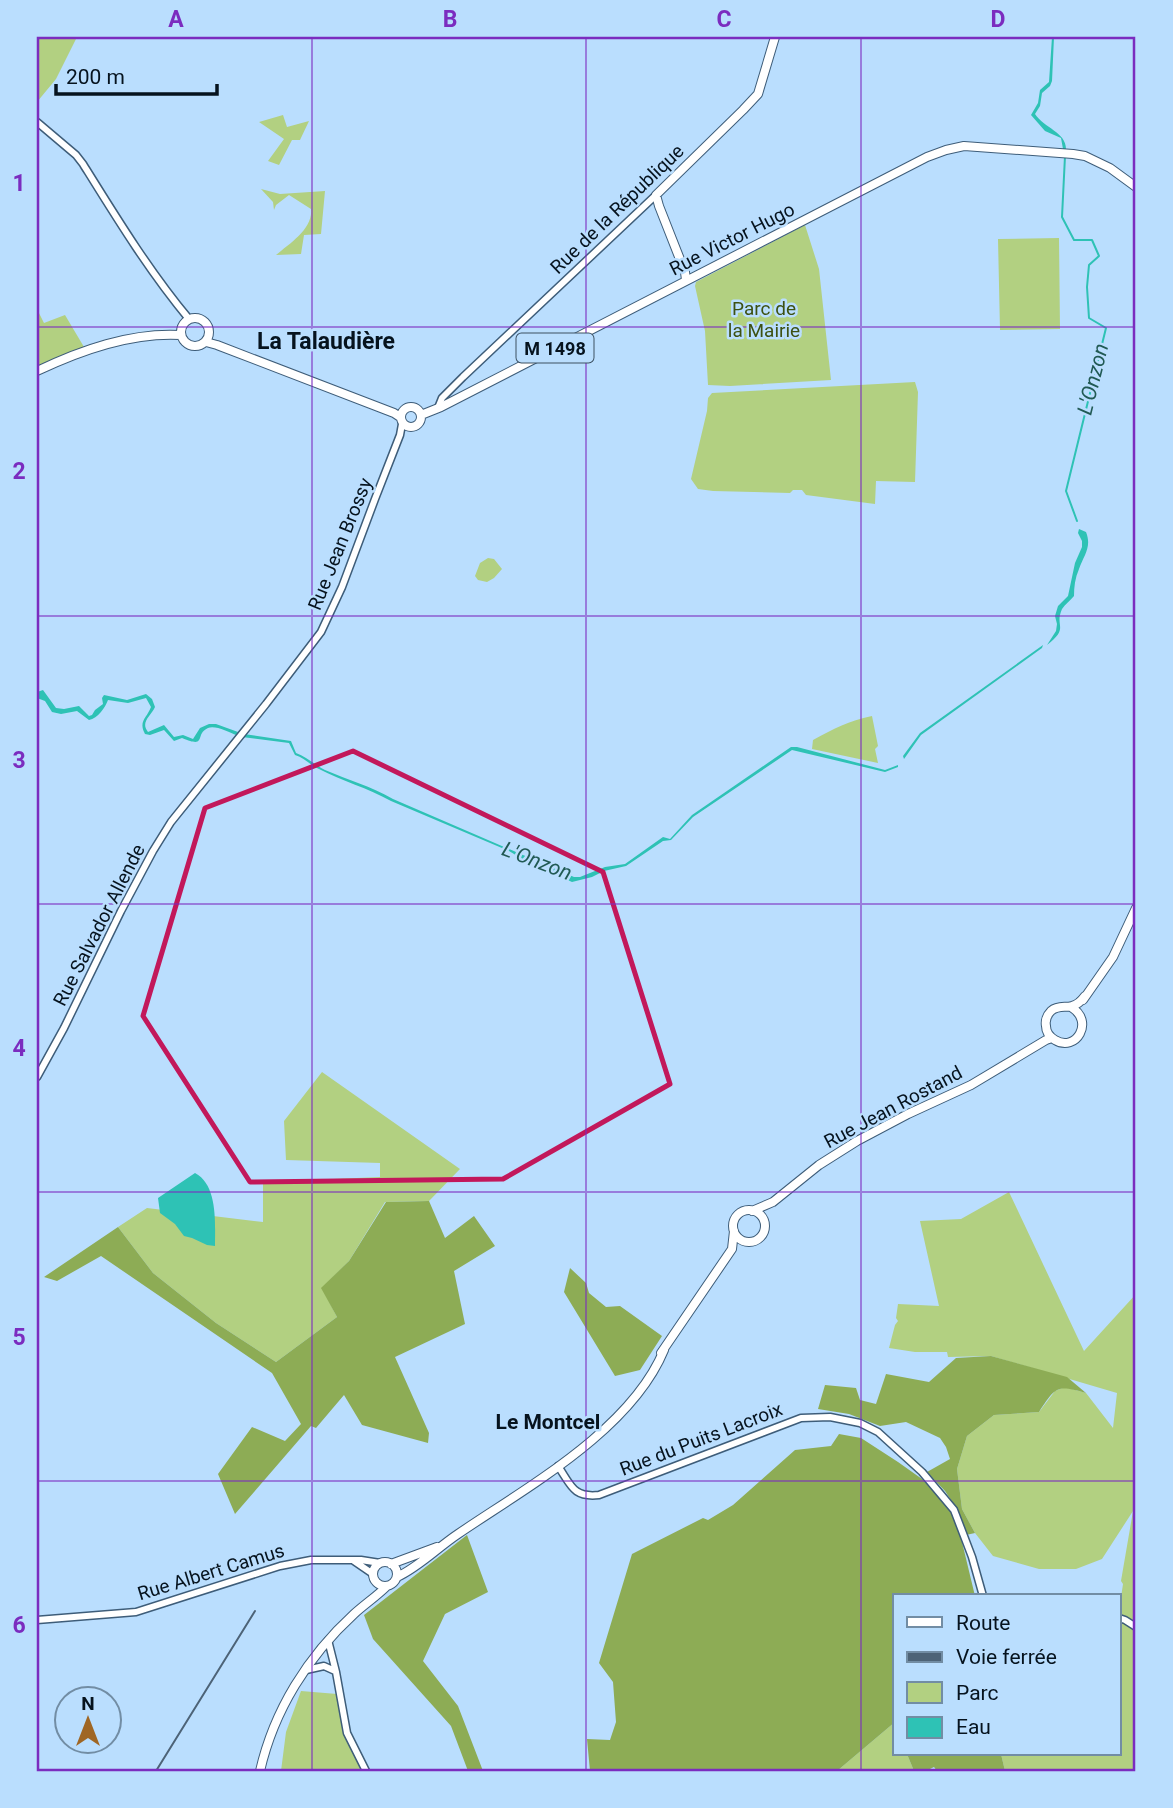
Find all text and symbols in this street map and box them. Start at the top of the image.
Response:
text: A [168,6,184,33]
text: B [443,6,457,33]
text: C [716,6,732,33]
text: D [991,6,1005,33]
scale bar [56,52,217,96]
text: 200 m [66,65,125,89]
street label: Rue de la République [546,139,688,279]
text: 1 [12,170,26,197]
street label: Rue Victor Hugo [666,198,798,280]
park label: Parc de la Mairie [728,297,800,342]
district label: La Talaudière [257,328,395,355]
road number: M 1498 [516,334,594,362]
water label: L'Onzon [1073,341,1113,417]
text: 2 [12,458,26,485]
street label: Rue Jean Brossy [303,475,377,613]
text: 3 [12,747,26,774]
water label: L'Onzon [499,837,575,885]
street label: Rue Salvador Allende [48,840,150,1010]
text: 4 [12,1035,26,1062]
street label: Rue Jean Rostand [820,1061,966,1153]
text: 5 [12,1324,26,1351]
street label: Rue du Puits Lacroix [616,1397,786,1481]
district label: Le Montcel [496,1410,600,1434]
street label: Rue Albert Camus [135,1539,287,1605]
legend [893,1594,1120,1756]
text: Route [956,1611,1011,1635]
text: 6 [12,1612,26,1639]
text: Voie ferrée [956,1645,1057,1669]
text: Parc [956,1681,998,1705]
north arrow [52,1686,122,1756]
text: N [81,1692,95,1715]
text: Eau [956,1715,991,1739]

